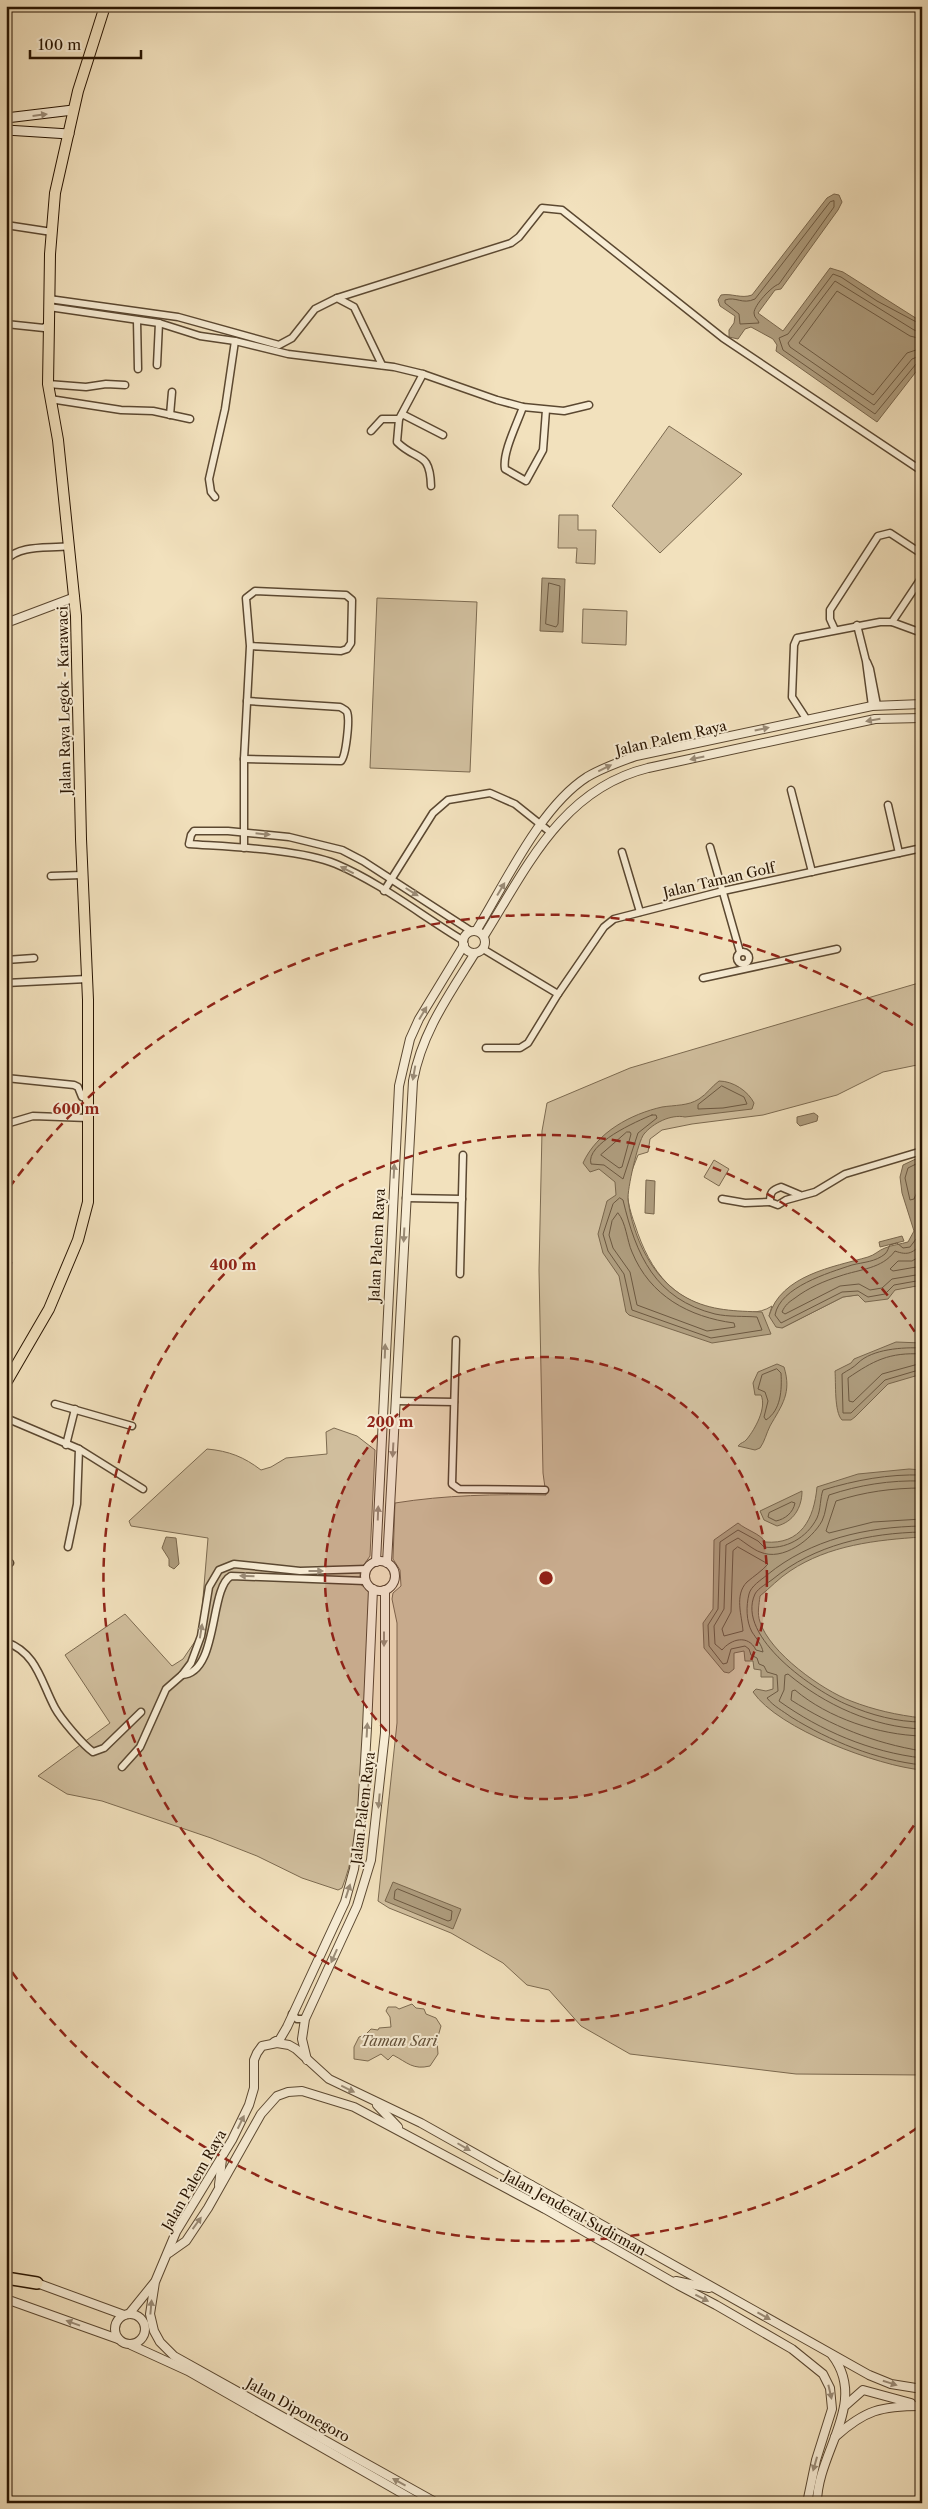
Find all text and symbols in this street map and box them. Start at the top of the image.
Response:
scale bar [30,28,141,60]
text: 100 m [38,35,81,54]
one-way arrow [32,111,48,119]
street label: Jalan Raya Legok - Karawaci [53,606,75,796]
street label: Jalan Palem Raya [612,716,729,760]
one-way arrow [865,717,881,725]
one-way arrow [755,725,770,733]
one-way arrow [689,754,705,762]
one-way arrow [598,764,612,772]
one-way arrow [255,831,271,839]
street label: Jalan Taman Golf [659,858,779,902]
one-way arrow [340,866,355,874]
one-way arrow [497,883,506,896]
one-way arrow [405,887,418,897]
one-way arrow [418,1006,427,1019]
one-way arrow [410,1066,418,1082]
text: 600 m [53,1099,99,1118]
one-way arrow [390,1163,398,1179]
street label: Jalan Palem Raya [365,1187,389,1304]
one-way arrow [400,1228,408,1244]
text: 400 m [210,1255,256,1274]
one-way arrow [381,1342,389,1358]
text: 200 m [367,1412,413,1431]
one-way arrow [388,1442,396,1458]
one-way arrow [375,1505,383,1521]
one-way arrow [308,1567,324,1575]
centre of rings [537,1569,555,1587]
one-way arrow [239,1572,255,1580]
one-way arrow [197,1622,205,1638]
one-way arrow [380,1631,388,1647]
one-way arrow [364,1722,372,1738]
street label: Jalan Palem Raya [347,1750,379,1867]
one-way arrow [374,1793,382,1809]
one-way arrow [345,1884,352,1899]
one-way arrow [330,1949,338,1963]
park label: Taman Sari [361,2032,439,2050]
one-way arrow [341,2085,355,2093]
one-way arrow [237,2115,245,2129]
street label: Jalan Palem Raya [157,2126,230,2235]
one-way arrow [456,2143,471,2151]
street label: Jalan Jenderal Sudirman [499,2165,650,2260]
one-way arrow [192,2216,202,2230]
one-way arrow [695,2294,709,2302]
one-way arrow [147,2298,155,2314]
one-way arrow [756,2312,771,2320]
one-way arrow [65,2319,80,2326]
street label: Jalan Diponegoro [241,2373,353,2446]
one-way arrow [883,2379,898,2387]
one-way arrow [826,2384,834,2399]
one-way arrow [811,2456,819,2471]
one-way arrow [392,2477,405,2486]

